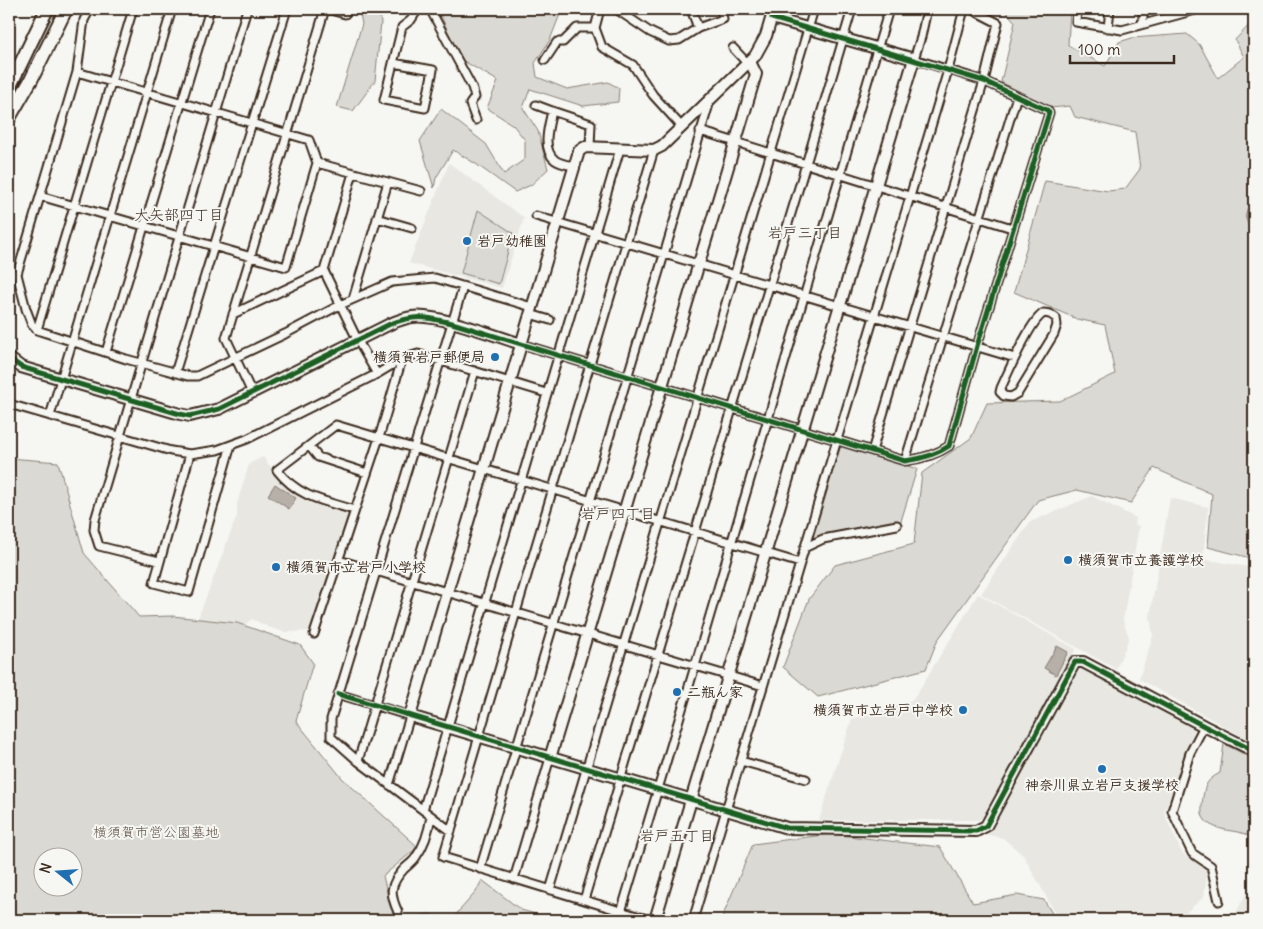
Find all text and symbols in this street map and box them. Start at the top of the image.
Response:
scale bar [1070,32,1174,64]
text: 100 m [1078,40,1120,59]
district label: 大矢部四丁目 [134,205,224,224]
district label: 岩戸三丁目 [767,223,843,242]
place label: 岩戸幼稚園 [477,232,547,250]
marker: 岩戸幼稚園 [461,235,473,247]
place label: 横須賀岩戸郵便局 [373,348,485,366]
marker: 横須賀岩戸郵便局 [489,351,501,363]
district label: 岩戸四丁目 [580,504,656,523]
place label: 横須賀市立養護学校 [1078,551,1204,569]
marker: 横須賀市立養護学校 [1062,554,1074,566]
place label: 横須賀市立岩戸小学校 [286,558,426,576]
marker: 横須賀市立岩戸小学校 [270,561,282,573]
place label: 二瓶ん家 [687,683,743,701]
marker: 二瓶ん家 [671,686,683,698]
place label: 横須賀市立岩戸中学校 [813,701,953,719]
marker: 横須賀市立岩戸中学校 [957,704,969,716]
marker: 神奈川県立岩戸支援学校 [1096,763,1108,775]
place label: 神奈川県立岩戸支援学校 [1025,776,1179,794]
park label: 横須賀市営公園墓地 [93,823,219,841]
district label: 岩戸五丁目 [639,826,715,845]
north arrow [32,846,82,896]
text: N [36,861,56,875]

